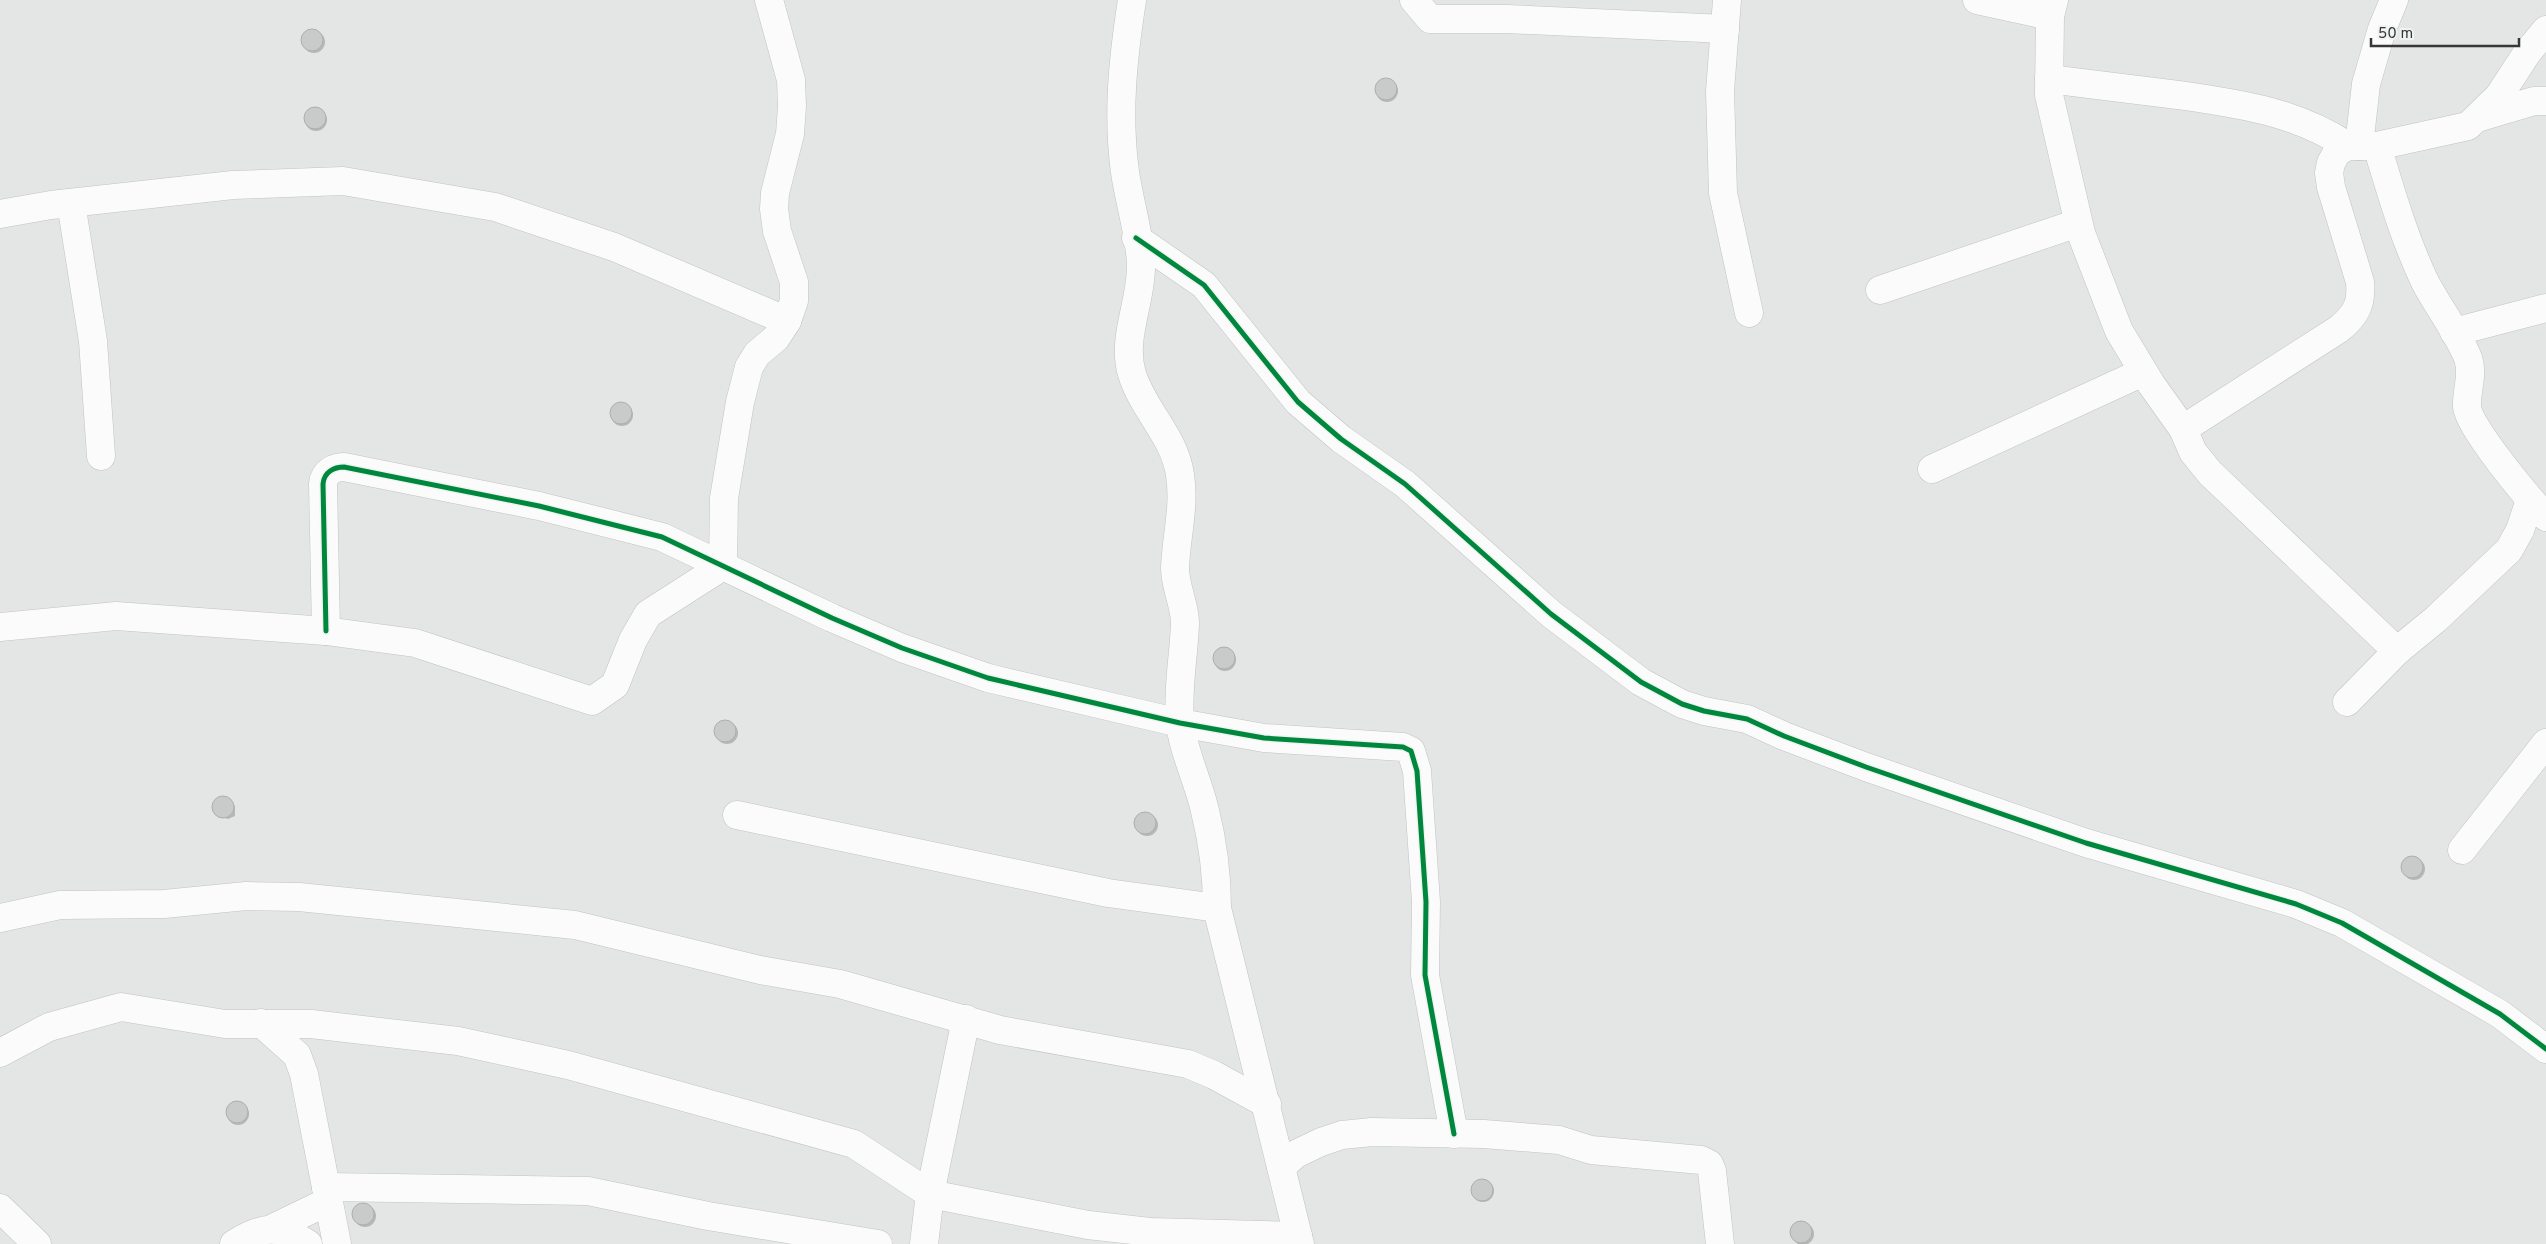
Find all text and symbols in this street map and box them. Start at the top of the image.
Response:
scale bar [2371,15,2518,47]
text: 50 m [2378,25,2413,44]

